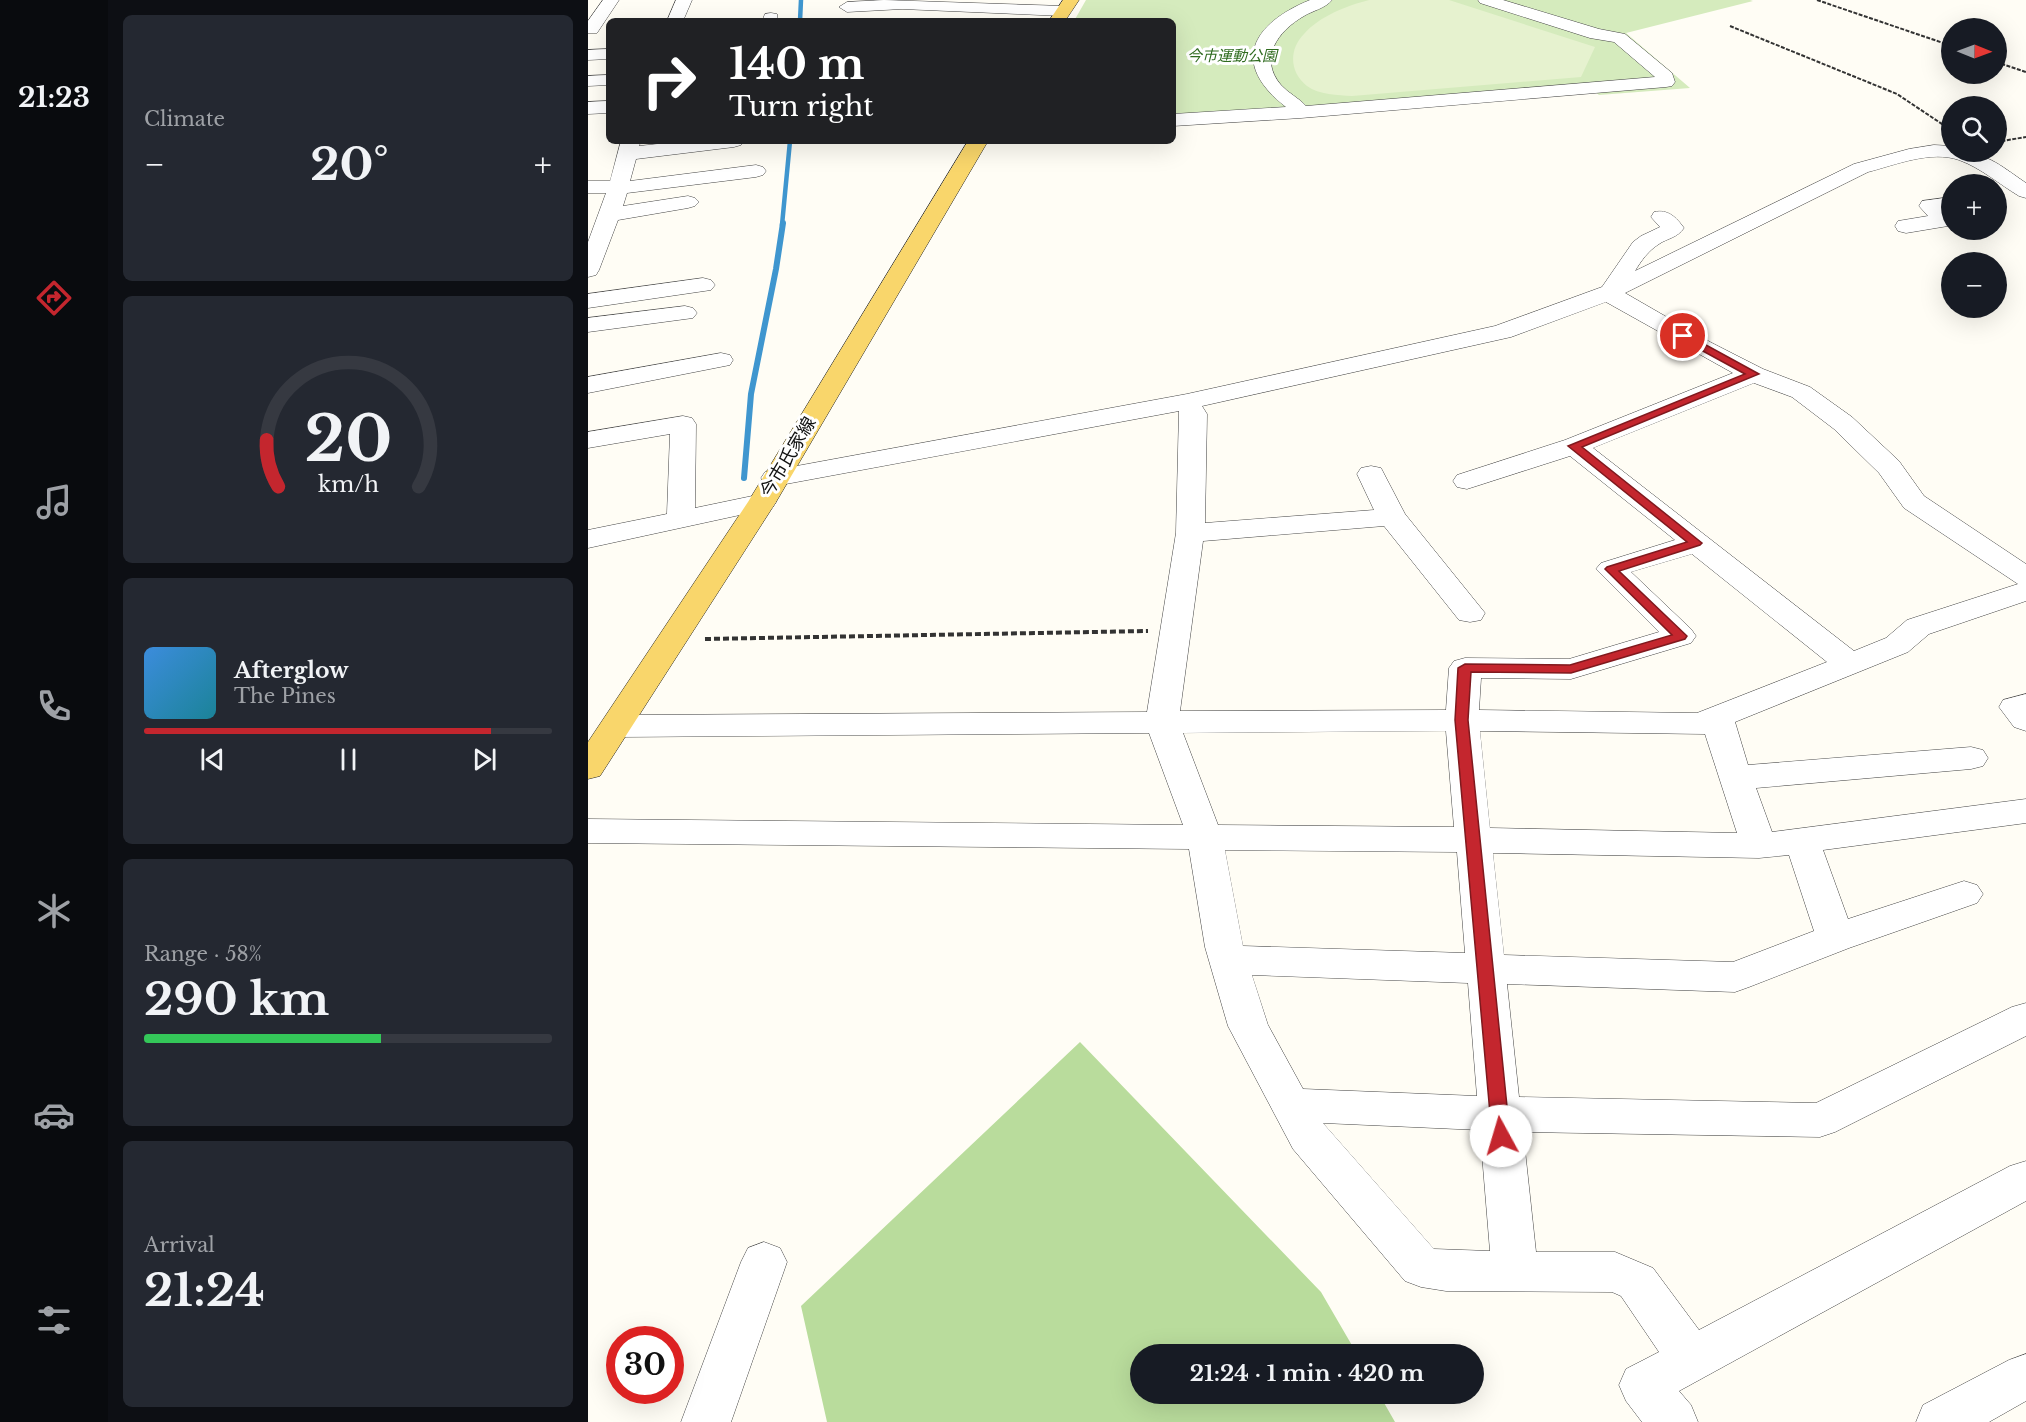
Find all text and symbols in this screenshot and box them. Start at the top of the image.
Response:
north arrow [1941,18,2007,84]
map controls [1941,18,2007,318]
text: 140 m [729,38,865,90]
icon: right [630,42,708,120]
park label: 今市運動公園 [1187,46,1279,65]
text: 21:23 [18,81,90,114]
text: Turn right [729,90,873,123]
button: search [1941,96,2007,162]
text: Climate [144,107,225,131]
text: 20° [310,136,389,192]
text: − [144,144,165,185]
text: + [534,144,552,185]
button: + [1941,174,2007,240]
button: − [1941,252,2007,318]
icon: directions [33,277,75,319]
pin [1657,310,1708,361]
icon: arrive [1666,319,1699,352]
text: 20 [304,400,392,478]
street label: 今市氏家線 [755,413,821,501]
text: km/h [318,471,379,498]
icon: music [33,481,75,523]
text: Afterglow [234,657,349,684]
text: The Pines [234,684,336,708]
icon: phone [33,685,75,727]
icon: previous [196,743,229,776]
icon: pause [332,743,365,776]
icon: next [468,743,501,776]
icon: climate [33,890,75,932]
text: Range · 58% [144,942,262,966]
text: 290 km [144,971,329,1027]
icon: car [33,1094,75,1136]
position arrow [1469,1104,1533,1168]
text: Arrival [144,1233,215,1257]
text: 21:24 [144,1262,265,1318]
icon: filters [33,1299,75,1341]
speed limit sign: 30 [606,1326,684,1404]
text: 21:24 · 1 min · 420 m [1190,1360,1424,1387]

